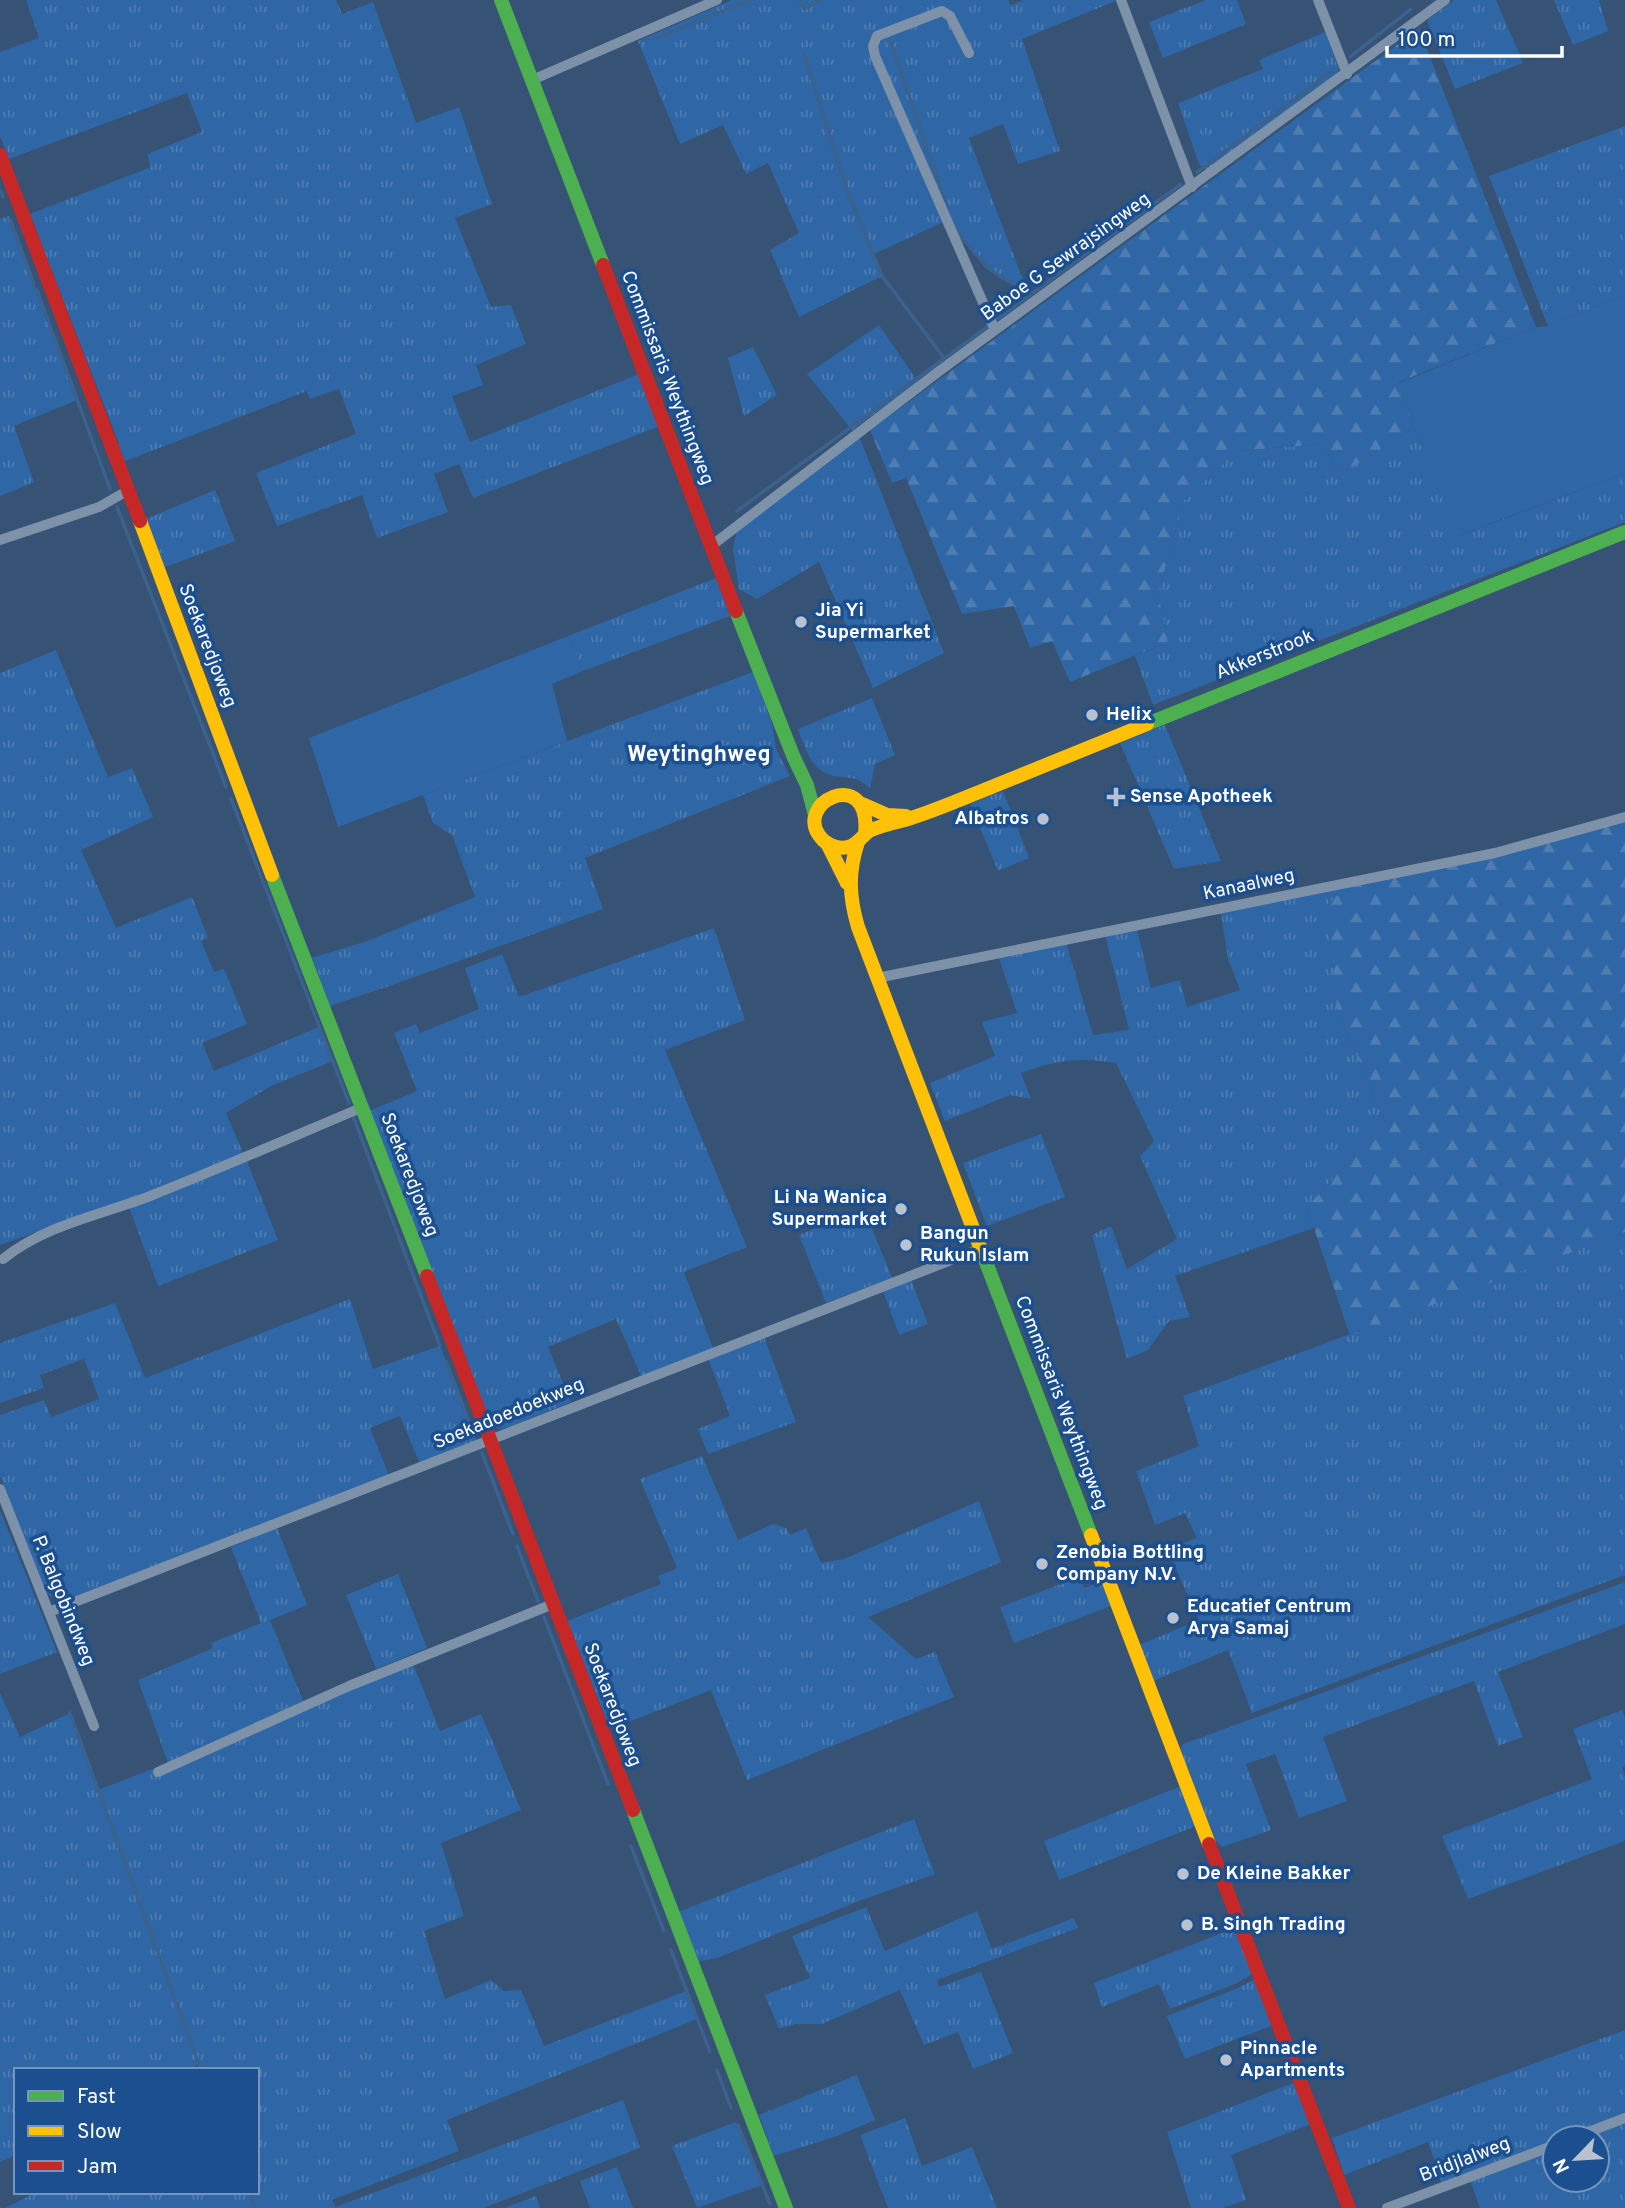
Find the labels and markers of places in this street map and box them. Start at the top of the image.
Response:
place label: Jia Yi Supermarket [815,599,931,645]
marker: Jia Yi Supermarket [793,614,809,630]
place label: Helix [1106,703,1152,727]
marker: Helix [1084,707,1100,723]
place label: Sense Apotheek [1130,785,1273,809]
marker: Sense Apotheek [1108,789,1124,805]
place label: Albatros [954,807,1029,831]
marker: Albatros [1035,811,1051,827]
place label: Li Na Wanica Supermarket [771,1186,887,1232]
marker: Li Na Wanica Supermarket [893,1201,909,1217]
place label: Bangun Rukun Islam [920,1222,1030,1268]
marker: Bangun Rukun Islam [898,1237,914,1253]
place label: Zenobia Bottling Company N.V. [1056,1541,1204,1587]
marker: Zenobia Bottling Company N.V. [1034,1556,1050,1572]
place label: Educatief Centrum Arya Samaj [1187,1595,1351,1641]
marker: Educatief Centrum Arya Samaj [1165,1610,1181,1626]
place label: De Kleine Bakker [1197,1862,1350,1886]
marker: De Kleine Bakker [1175,1866,1191,1882]
place label: B. Singh Trading [1201,1913,1346,1937]
marker: B. Singh Trading [1179,1917,1195,1933]
place label: Pinnacle Apartments [1240,2037,1345,2083]
marker: Pinnacle Apartments [1218,2052,1234,2068]

